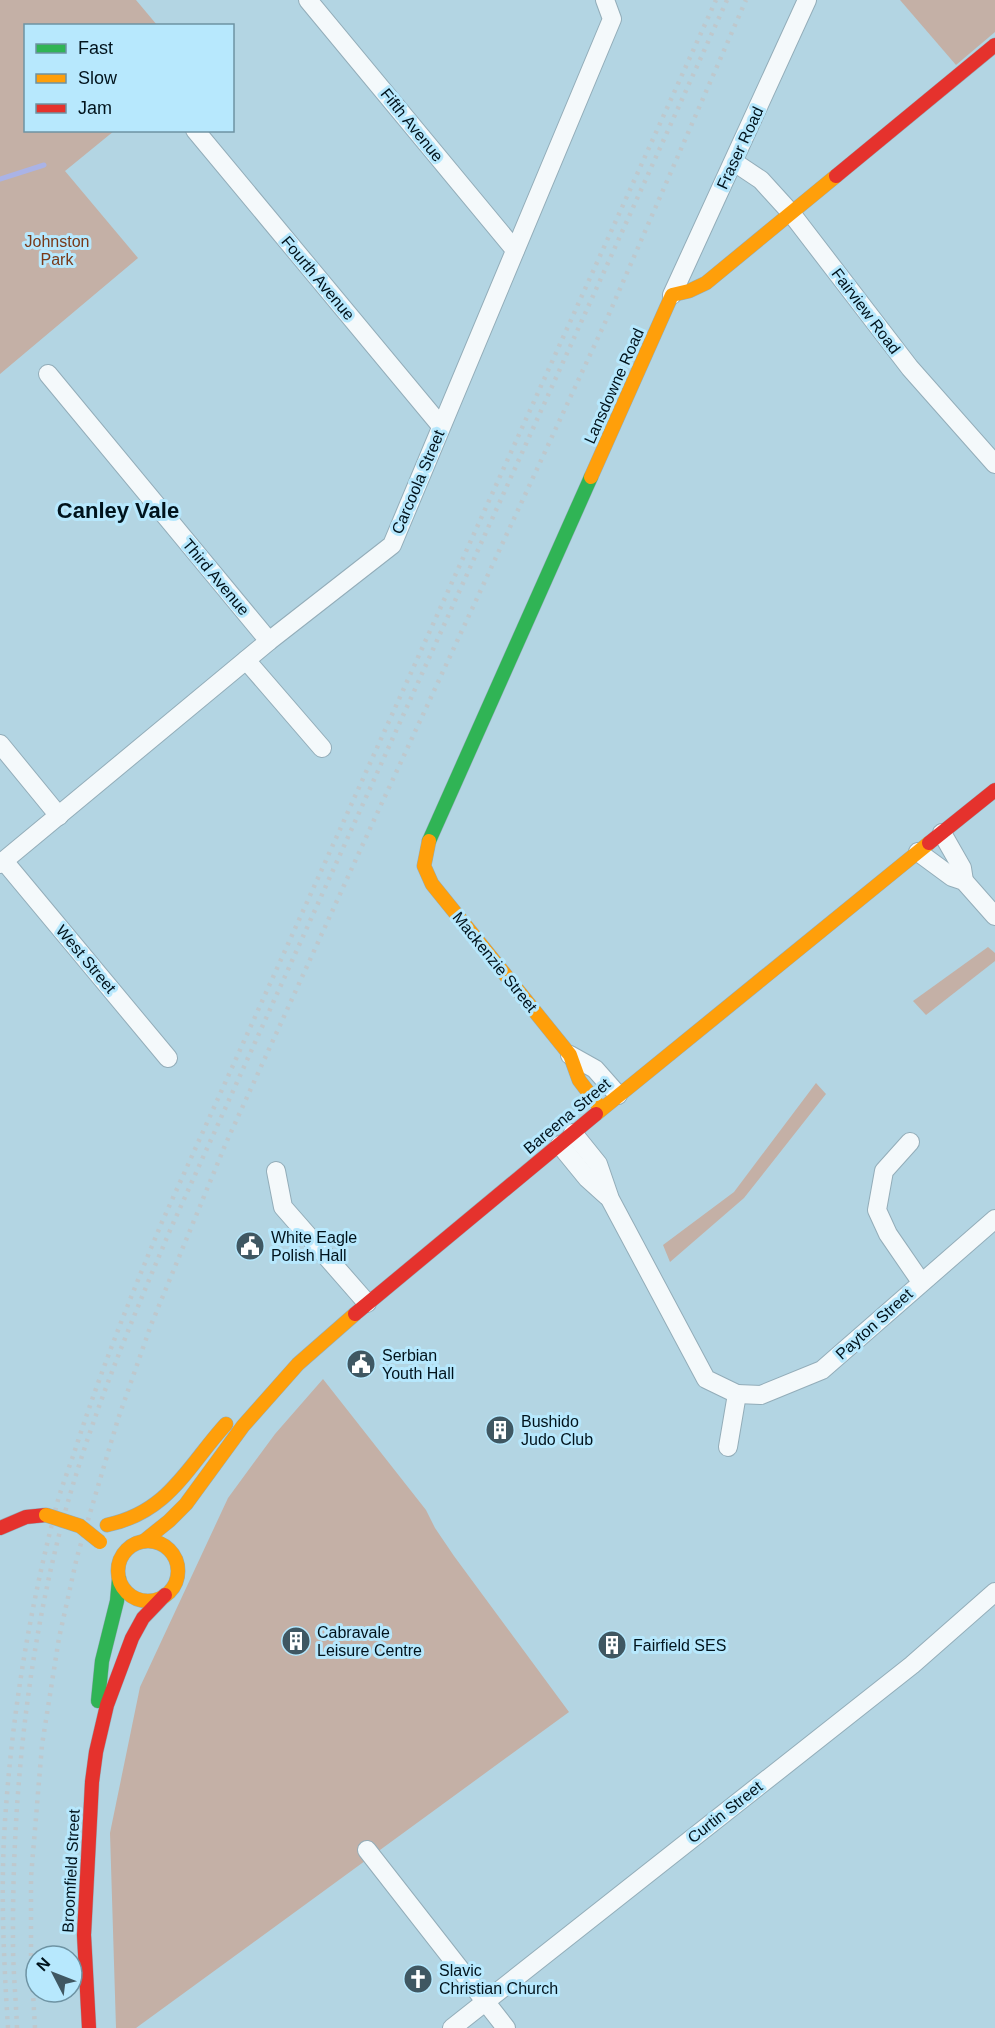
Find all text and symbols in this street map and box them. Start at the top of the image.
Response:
legend [24,24,234,132]
text: Fast [78,38,113,58]
text: Slow [78,68,118,88]
street label: Fifth Avenue [377,85,447,165]
text: Jam [78,98,112,118]
street label: Fraser Road [714,104,766,192]
park label: Johnston Park [25,233,89,268]
street label: Fourth Avenue [278,233,358,323]
street label: Fairview Road [828,265,904,357]
street label: Lansdowne Road [581,326,647,446]
street label: Carcoola Street [388,427,448,536]
district label: Canley Vale [57,498,179,523]
street label: Third Avenue [179,536,253,619]
street label: Mackenzie Street [449,909,541,1016]
street label: West Street [53,922,120,997]
street label: Bareena Street [520,1075,614,1157]
place label: White Eagle Polish Hall [271,1229,357,1264]
public building icon: White Eagle Polish Hall [234,1230,266,1262]
street label: Payton Street [832,1285,916,1363]
place label: Serbian Youth Hall [382,1347,454,1382]
public building icon: Serbian Youth Hall [345,1348,377,1380]
place label: Bushido Judo Club [521,1413,593,1448]
building icon: Bushido Judo Club [484,1414,516,1446]
place label: Cabravale Leisure Centre [317,1624,422,1659]
building icon: Cabravale Leisure Centre [280,1625,312,1657]
building icon: Fairfield SES [596,1629,628,1661]
place label: Fairfield SES [633,1637,726,1654]
street label: Curtin Street [684,1777,766,1846]
street label: Broomfield Street [59,1808,83,1933]
north arrow [24,1944,84,2004]
text: N [33,1954,53,1974]
place label: Slavic Christian Church [439,1962,558,1997]
church icon: Slavic Christian Church [402,1963,434,1995]

